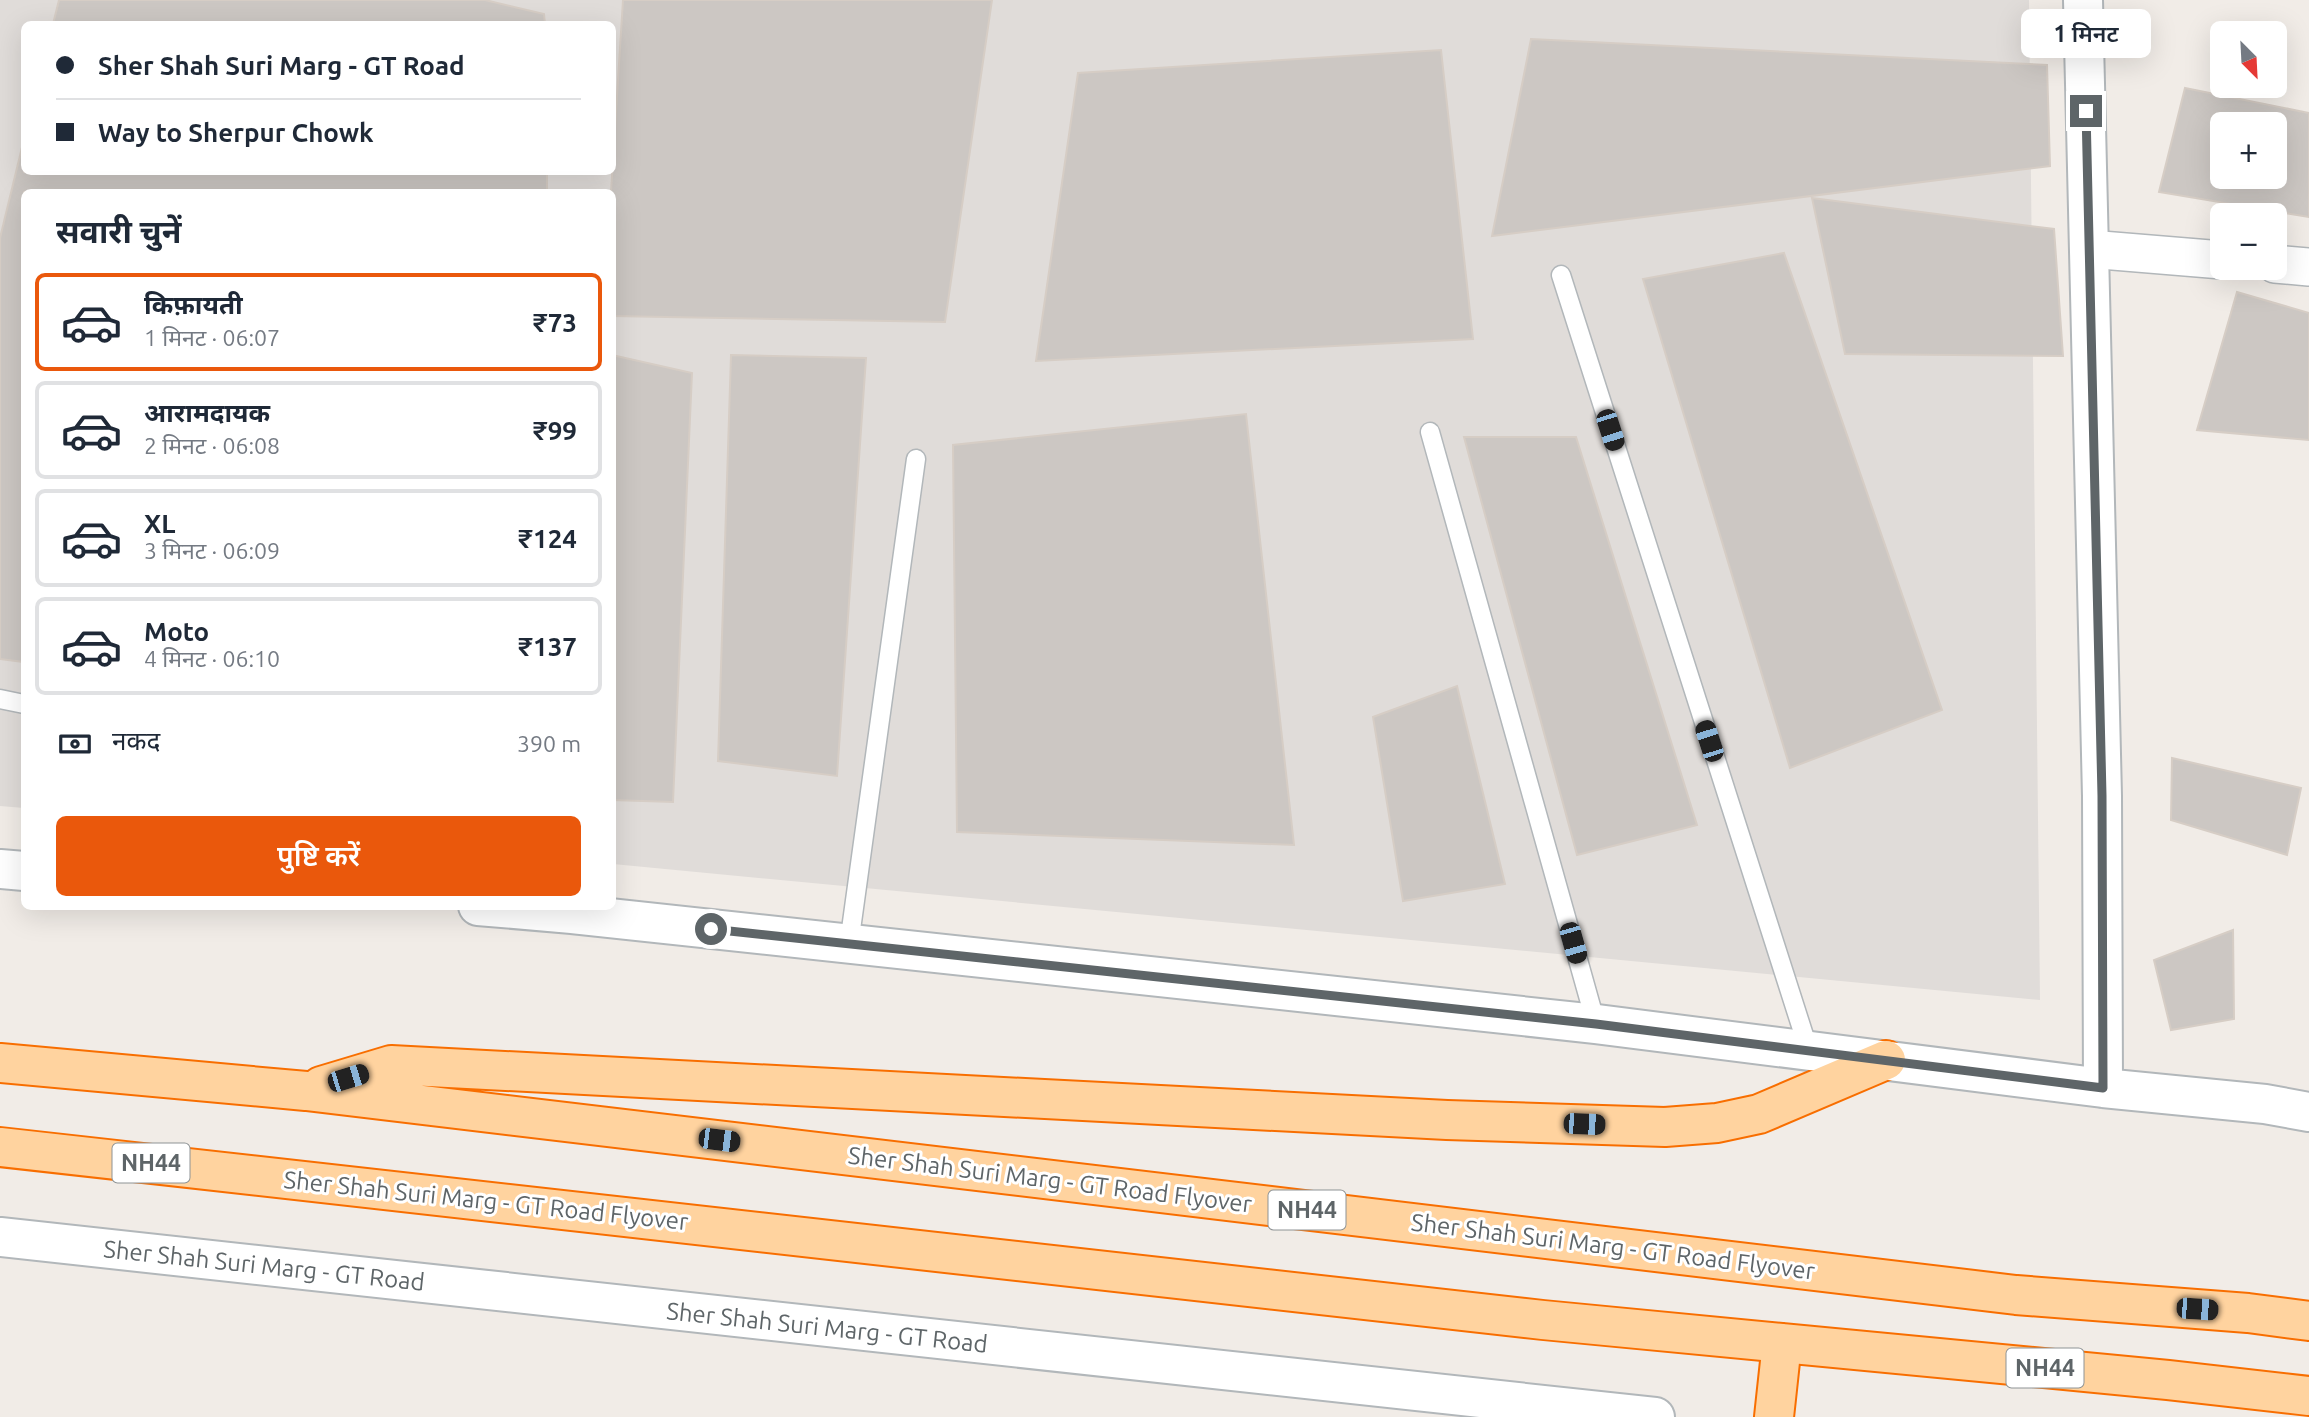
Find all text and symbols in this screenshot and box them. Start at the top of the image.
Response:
callout: 1 मिनट [2021,10,2151,58]
text: 1 मिनट [2053,21,2119,46]
north arrow [2210,21,2287,98]
map controls [2210,21,2287,280]
text: Sher Shah Suri Marg - GT Road [98,51,465,80]
route end [2070,95,2102,127]
button: + [2210,112,2287,189]
text: Way to Sherpur Chowk [98,118,374,147]
button: − [2210,203,2287,280]
text: सवारी चुनें [56,213,181,249]
text: किफ़ायती [144,290,243,319]
icon: car [60,291,123,354]
text: ₹73 [533,308,577,337]
text: 1 मिनट · 06:07 [144,325,280,350]
text: आरामदायक [144,398,270,427]
icon: car [60,399,123,462]
car [1594,407,1627,453]
text: ₹99 [533,416,577,445]
text: 2 मिनट · 06:08 [144,433,280,458]
icon: car [60,507,123,570]
text: XL [144,509,175,538]
text: ₹124 [518,524,577,553]
text: 3 मिनट · 06:09 [144,538,280,563]
icon: car [60,615,123,678]
text: Moto [144,617,209,646]
text: ₹137 [518,632,577,661]
text: 4 मिनट · 06:10 [144,646,280,671]
car [1693,718,1726,764]
icon: cash [56,725,94,763]
text: नकद [112,726,160,755]
text: 390 m [517,731,581,756]
button: पुष्टि करें [56,816,581,896]
route start [695,913,727,945]
car [1558,920,1589,966]
car [325,1062,372,1094]
car [1563,1113,1606,1135]
car [697,1127,742,1153]
street label: Sher Shah Suri Marg - GT Road Flyover [847,1141,1253,1218]
road number: NH44 [113,1144,190,1182]
street label: Sher Shah Suri Marg - GT Road Flyover [282,1166,690,1235]
road number: NH44 [1268,1190,1346,1230]
street label: Sher Shah Suri Marg - GT Road Flyover [1410,1208,1816,1285]
street label: Sher Shah Suri Marg - GT Road [102,1235,426,1296]
street label: Sher Shah Suri Marg - GT Road [665,1297,989,1358]
car [2176,1297,2219,1321]
road number: NH44 [2007,1348,2084,1387]

